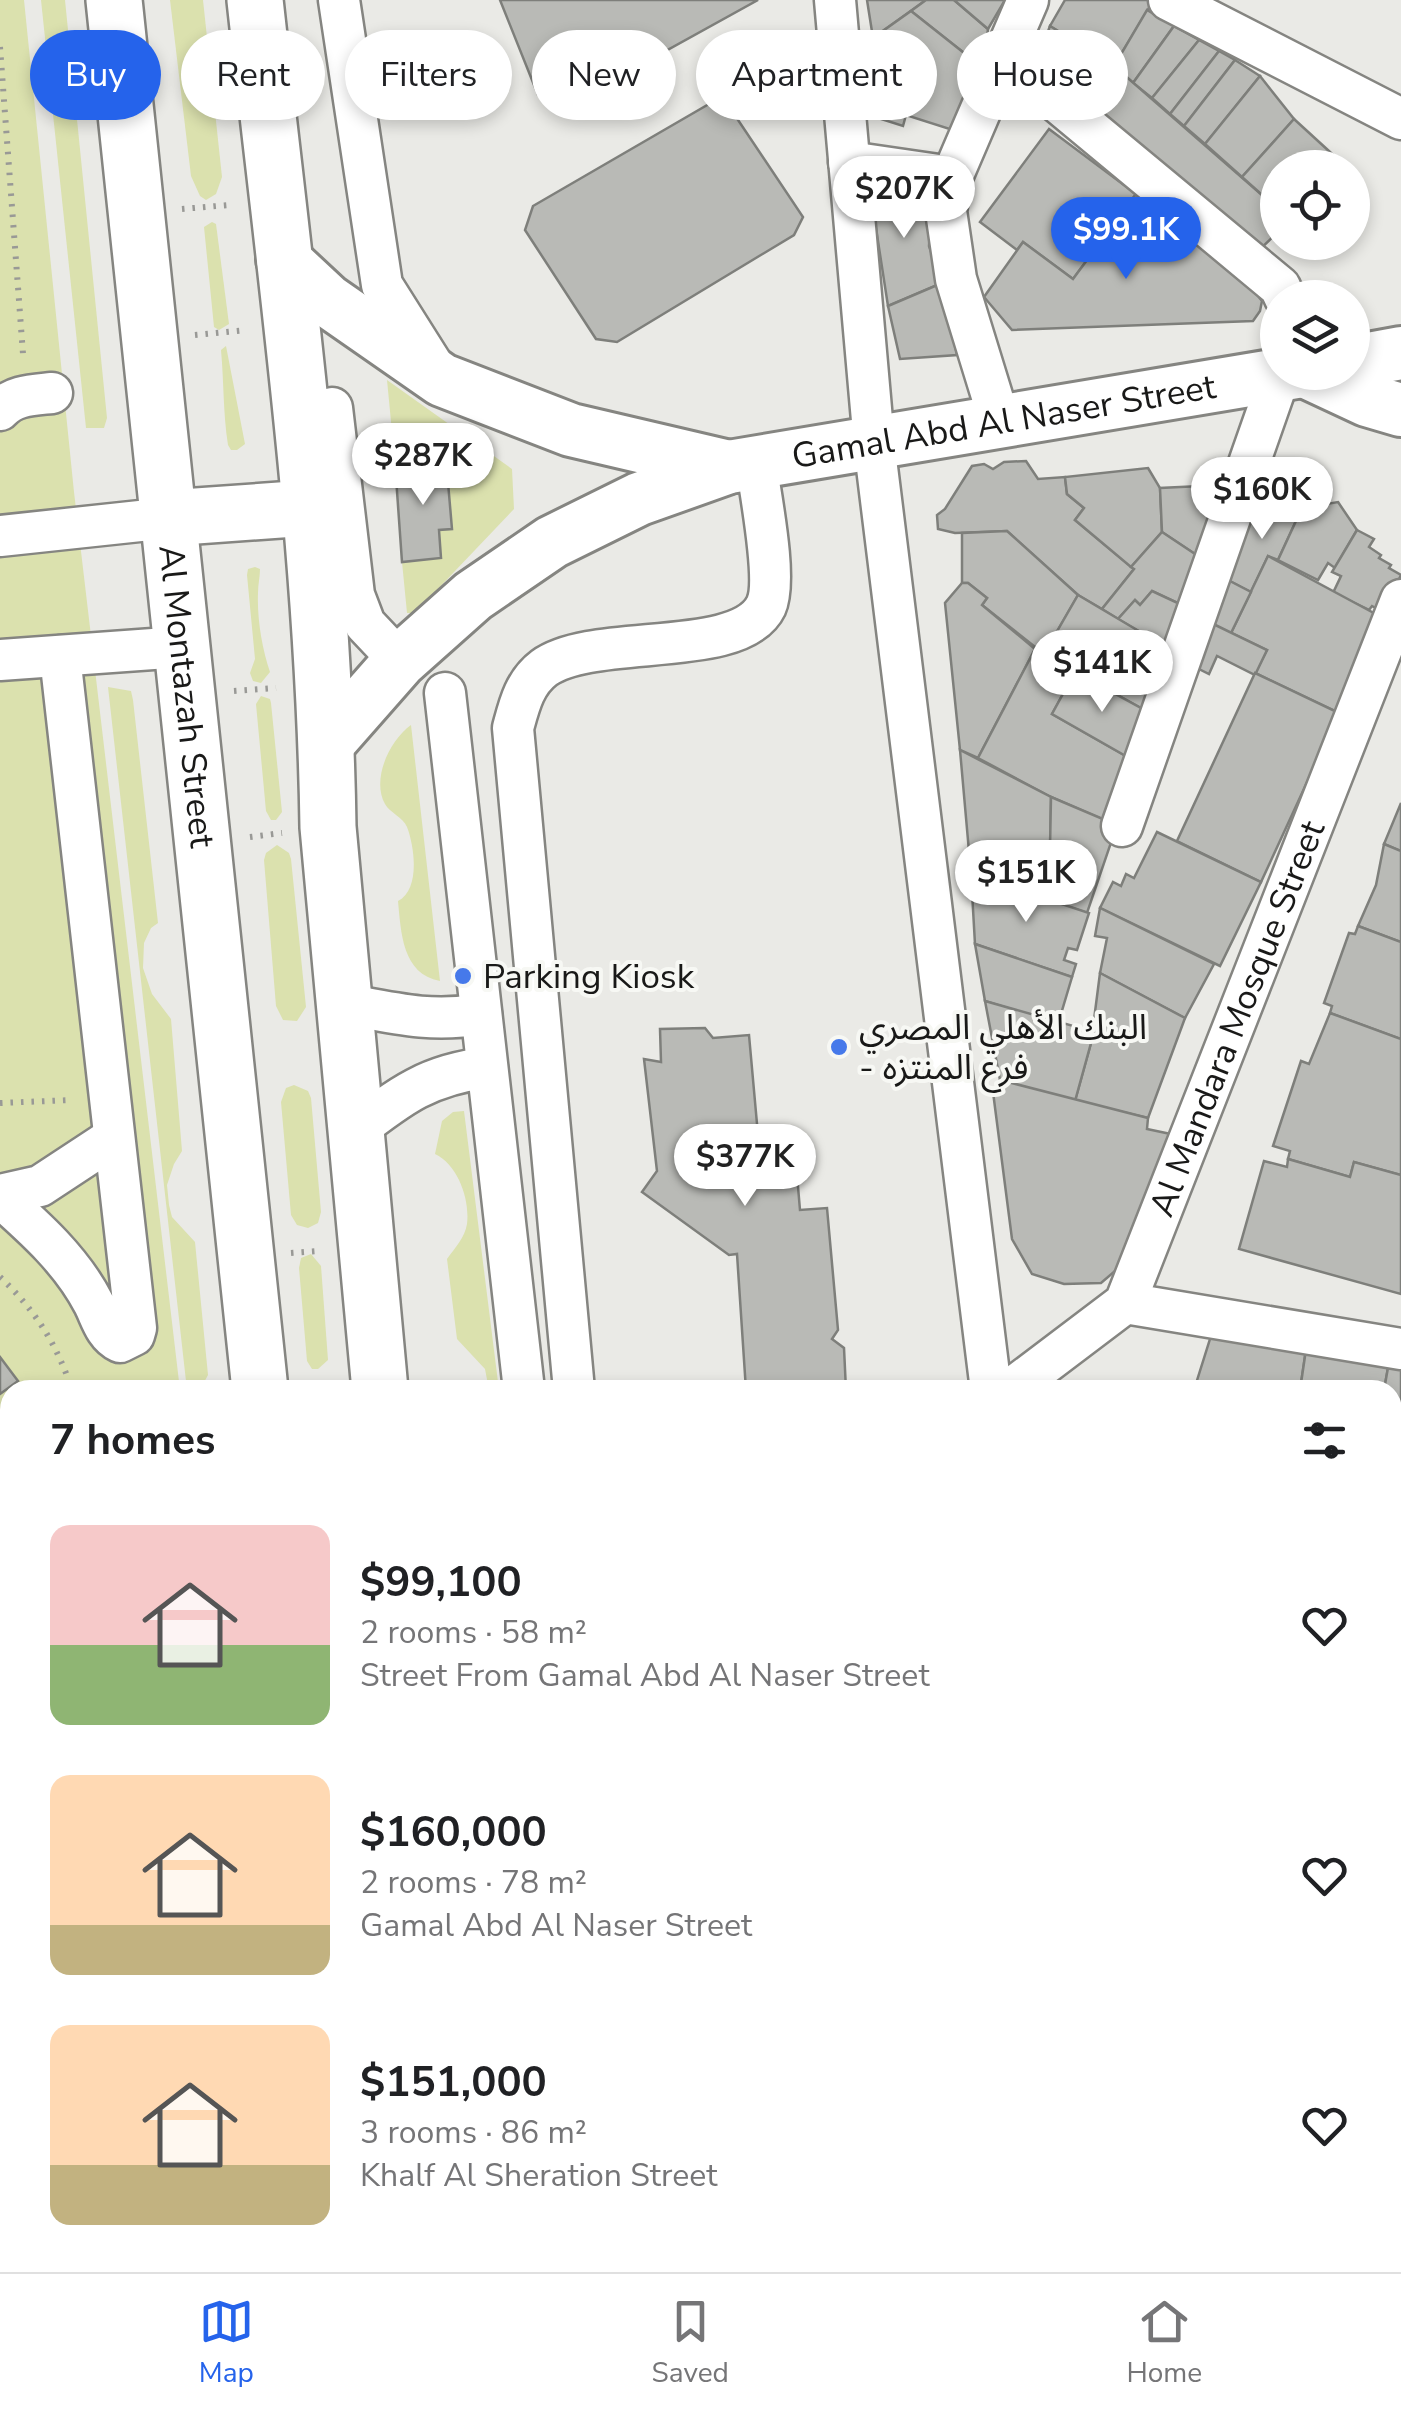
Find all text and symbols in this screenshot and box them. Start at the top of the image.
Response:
chip: Buy [30,30,161,120]
chip: Rent [181,30,325,120]
chip: Filters [345,30,512,120]
chip: New [532,30,676,120]
chip: Apartment [696,30,937,120]
chip: House [957,30,1128,120]
map controls [1260,150,1370,390]
button: locate [1260,150,1370,260]
pin: $207K [834,156,974,241]
text: $207K [855,167,953,210]
pin: $99.1K [1045,197,1207,282]
text: $99.1K [1073,208,1179,251]
button: layers [1260,280,1370,390]
street label: Gamal Abd Al Naser Street [788,363,1220,480]
pin: $287K [353,423,493,508]
text: $287K [374,434,472,477]
pin: $160K [1192,457,1332,542]
text: $160K [1213,468,1311,511]
street label: Al Montazah Street [147,543,226,851]
pin: $141K [1032,630,1172,715]
text: $141K [1053,641,1151,684]
street label: Al Mandara Mosque Street [1138,813,1336,1223]
pin: $151K [956,840,1096,925]
text: $151K [977,851,1075,894]
place label: Parking Kiosk [483,953,695,1000]
marker: Parking Kiosk [452,965,474,987]
place label: البنك الأهلي المصري - فرع المنتزه [859,1004,1147,1093]
marker: البنك الأهلي المصري - فرع المنتزه [828,1036,850,1058]
pin: $377K [675,1124,815,1209]
text: $377K [696,1135,794,1178]
text: 7 homes [50,1412,215,1469]
icon: filters [1297,1413,1352,1468]
text: $99,100 [360,1554,522,1611]
icon: home [130,1565,250,1685]
icon: heart [1297,1598,1352,1653]
text: 2 rooms · 58 m² [360,1611,587,1654]
text: Street From Gamal Abd Al Naser Street [360,1654,930,1697]
text: $160,000 [360,1804,547,1861]
icon: home [130,1815,250,1935]
icon: heart [1297,1848,1352,1903]
text: 2 rooms · 78 m² [360,1861,587,1904]
text: Gamal Abd Al Naser Street [360,1904,752,1947]
text: $151,000 [360,2054,547,2111]
icon: home [130,2065,250,2185]
icon: heart [1297,2098,1352,2153]
text: 3 rooms · 86 m² [360,2111,587,2154]
text: Khalf Al Sheration Street [360,2154,718,2197]
tab: Map [199,2294,254,2392]
tab: Saved [652,2294,729,2392]
tab: Home [1126,2294,1202,2392]

